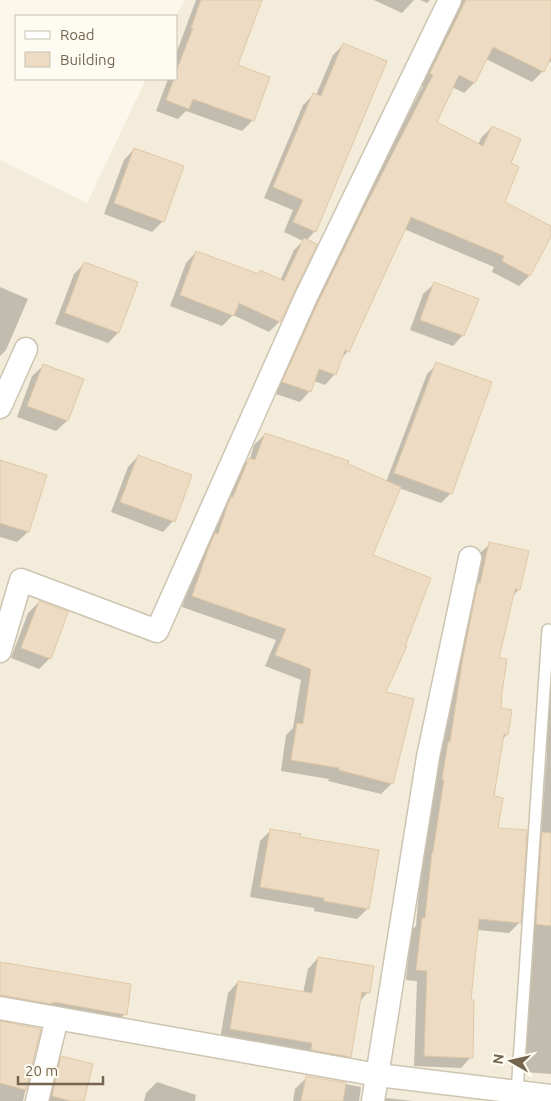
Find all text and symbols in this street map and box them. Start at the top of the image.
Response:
legend [15,15,178,80]
text: Road [60,26,95,43]
text: Building [60,51,115,68]
north arrow [486,1036,536,1086]
text: N [489,1053,507,1065]
scale bar [18,1054,102,1086]
text: 20 m [25,1062,58,1079]

